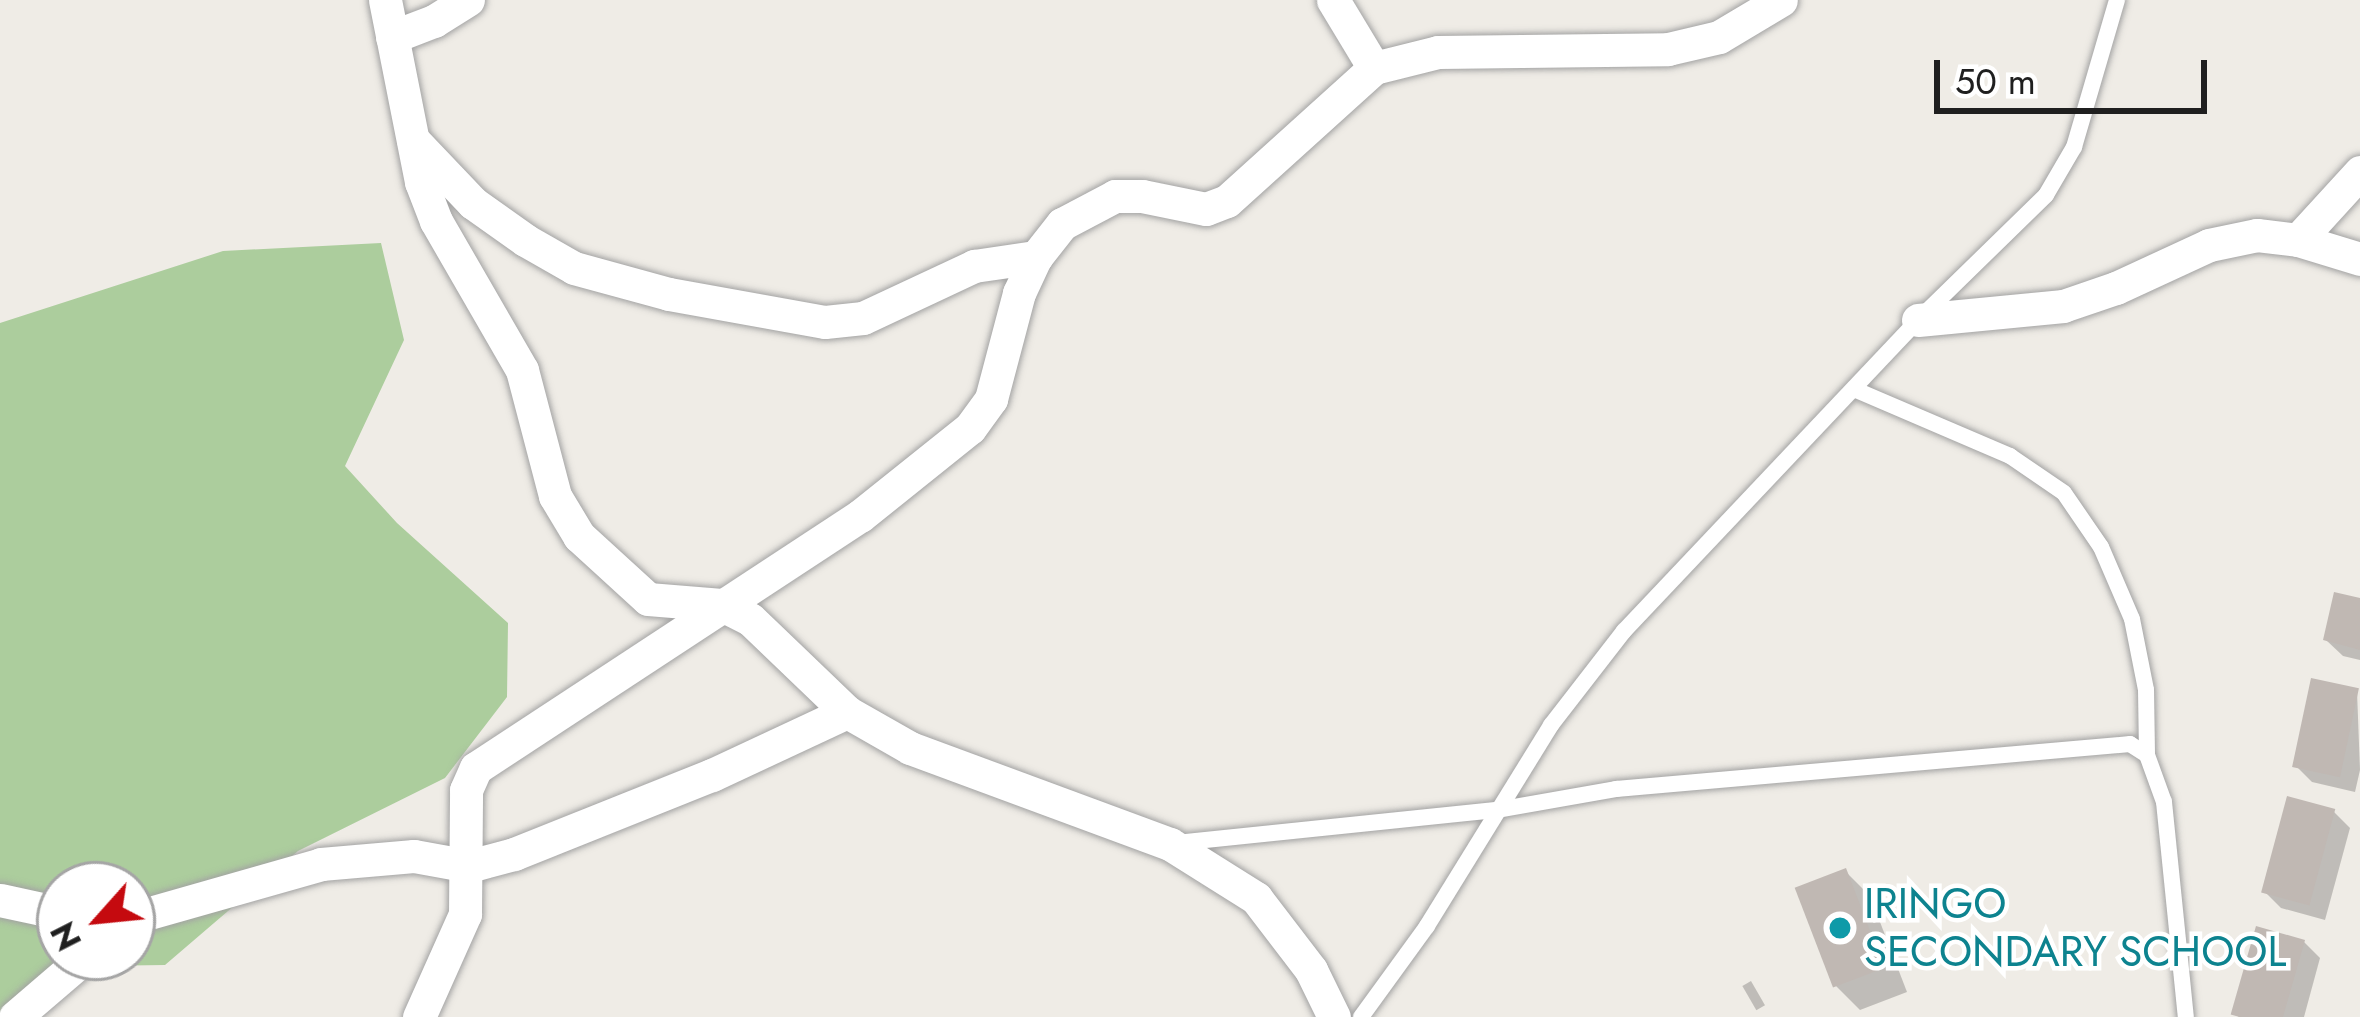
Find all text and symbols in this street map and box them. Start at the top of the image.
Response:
scale bar [1940,36,2213,110]
text: 50 m [1955,55,2036,107]
north arrow [36,861,156,981]
place label: IRINGO SECONDARY SCHOOL [1864,879,2286,978]
text: N [39,914,93,959]
marker: IRINGO SECONDARY SCHOOL [1827,915,1853,941]

